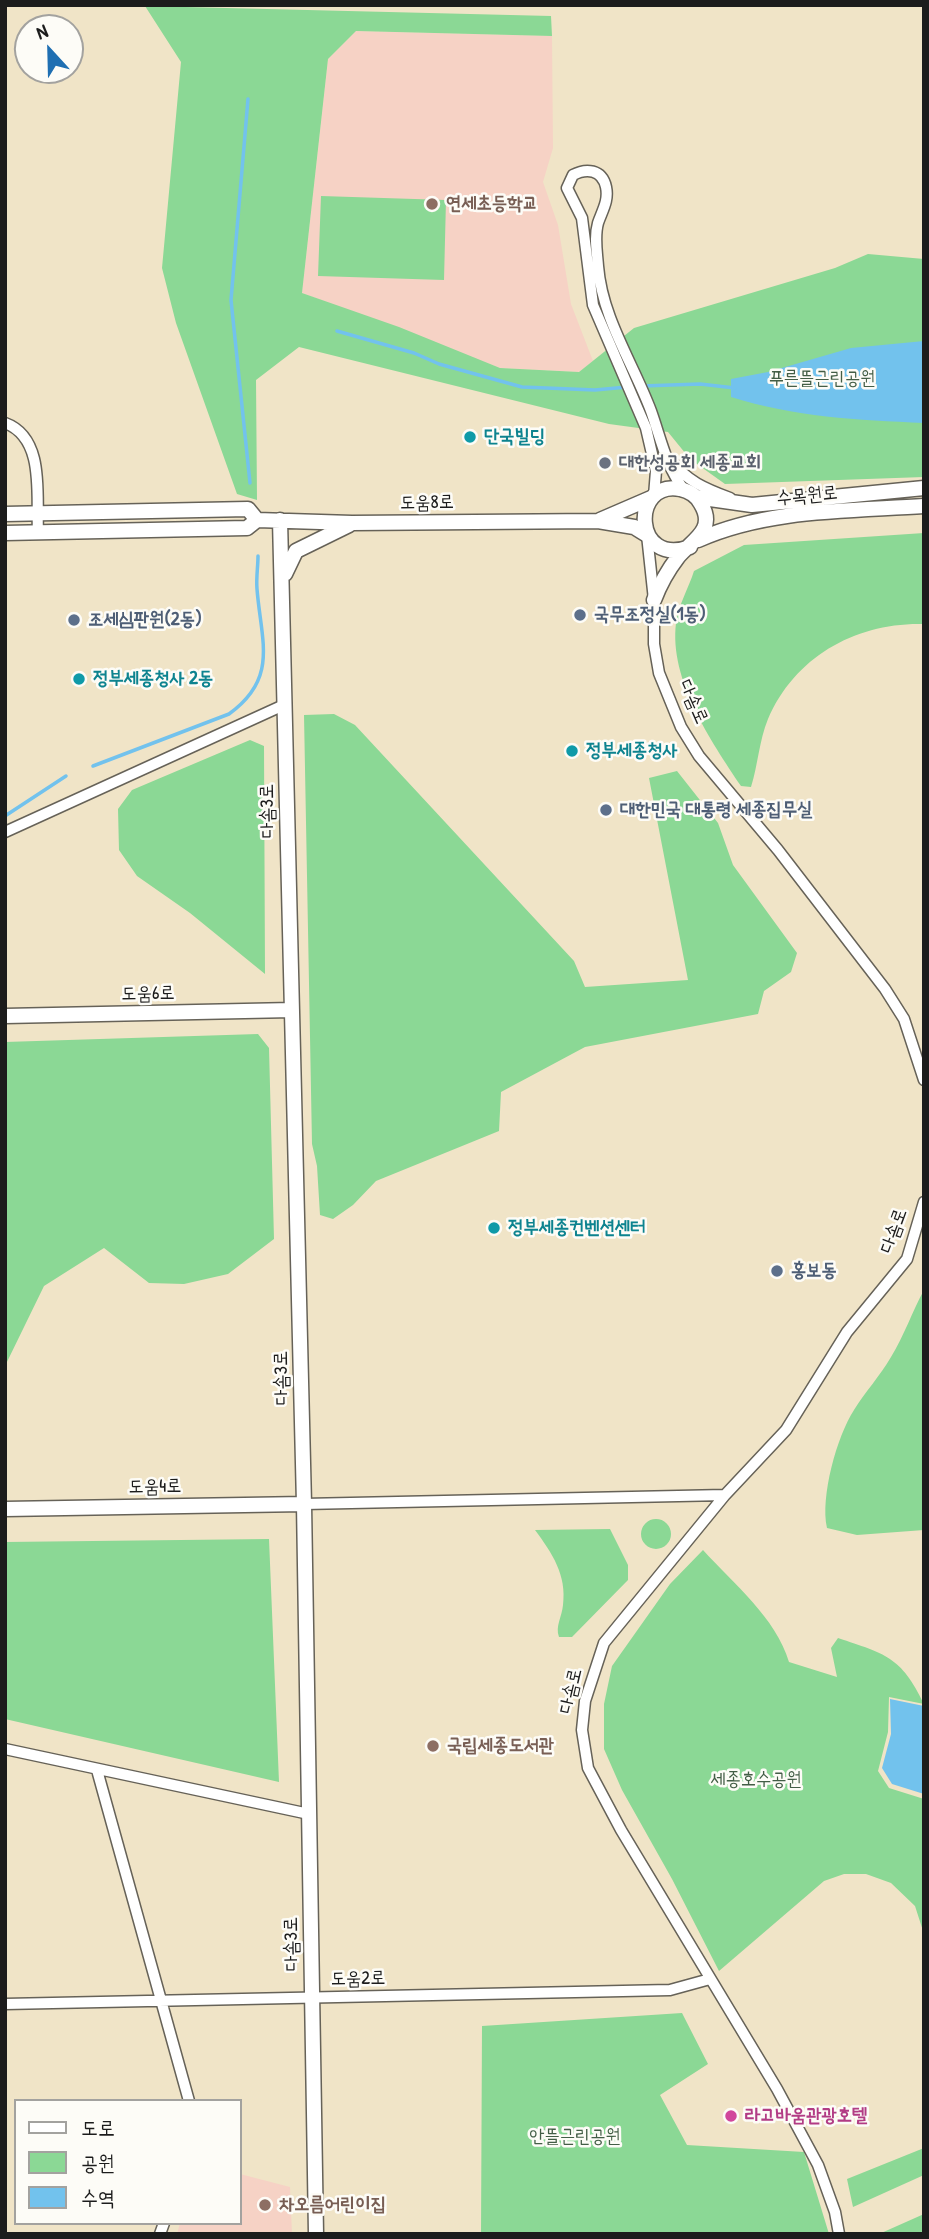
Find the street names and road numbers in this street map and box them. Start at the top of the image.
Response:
street label: 수목원로 [775,481,839,511]
street label: 도움8로 [400,491,454,515]
street label: 다솜로 [673,676,713,728]
street label: 다솜3로 [256,784,280,838]
street label: 도움6로 [121,982,175,1006]
street label: 다솜로 [875,1206,913,1256]
street label: 다솜3로 [270,1351,294,1405]
street label: 도움4로 [128,1475,182,1499]
street label: 다솜로 [555,1666,587,1716]
street label: 다솜3로 [280,1917,304,1971]
street label: 도움2로 [330,1967,386,1991]

